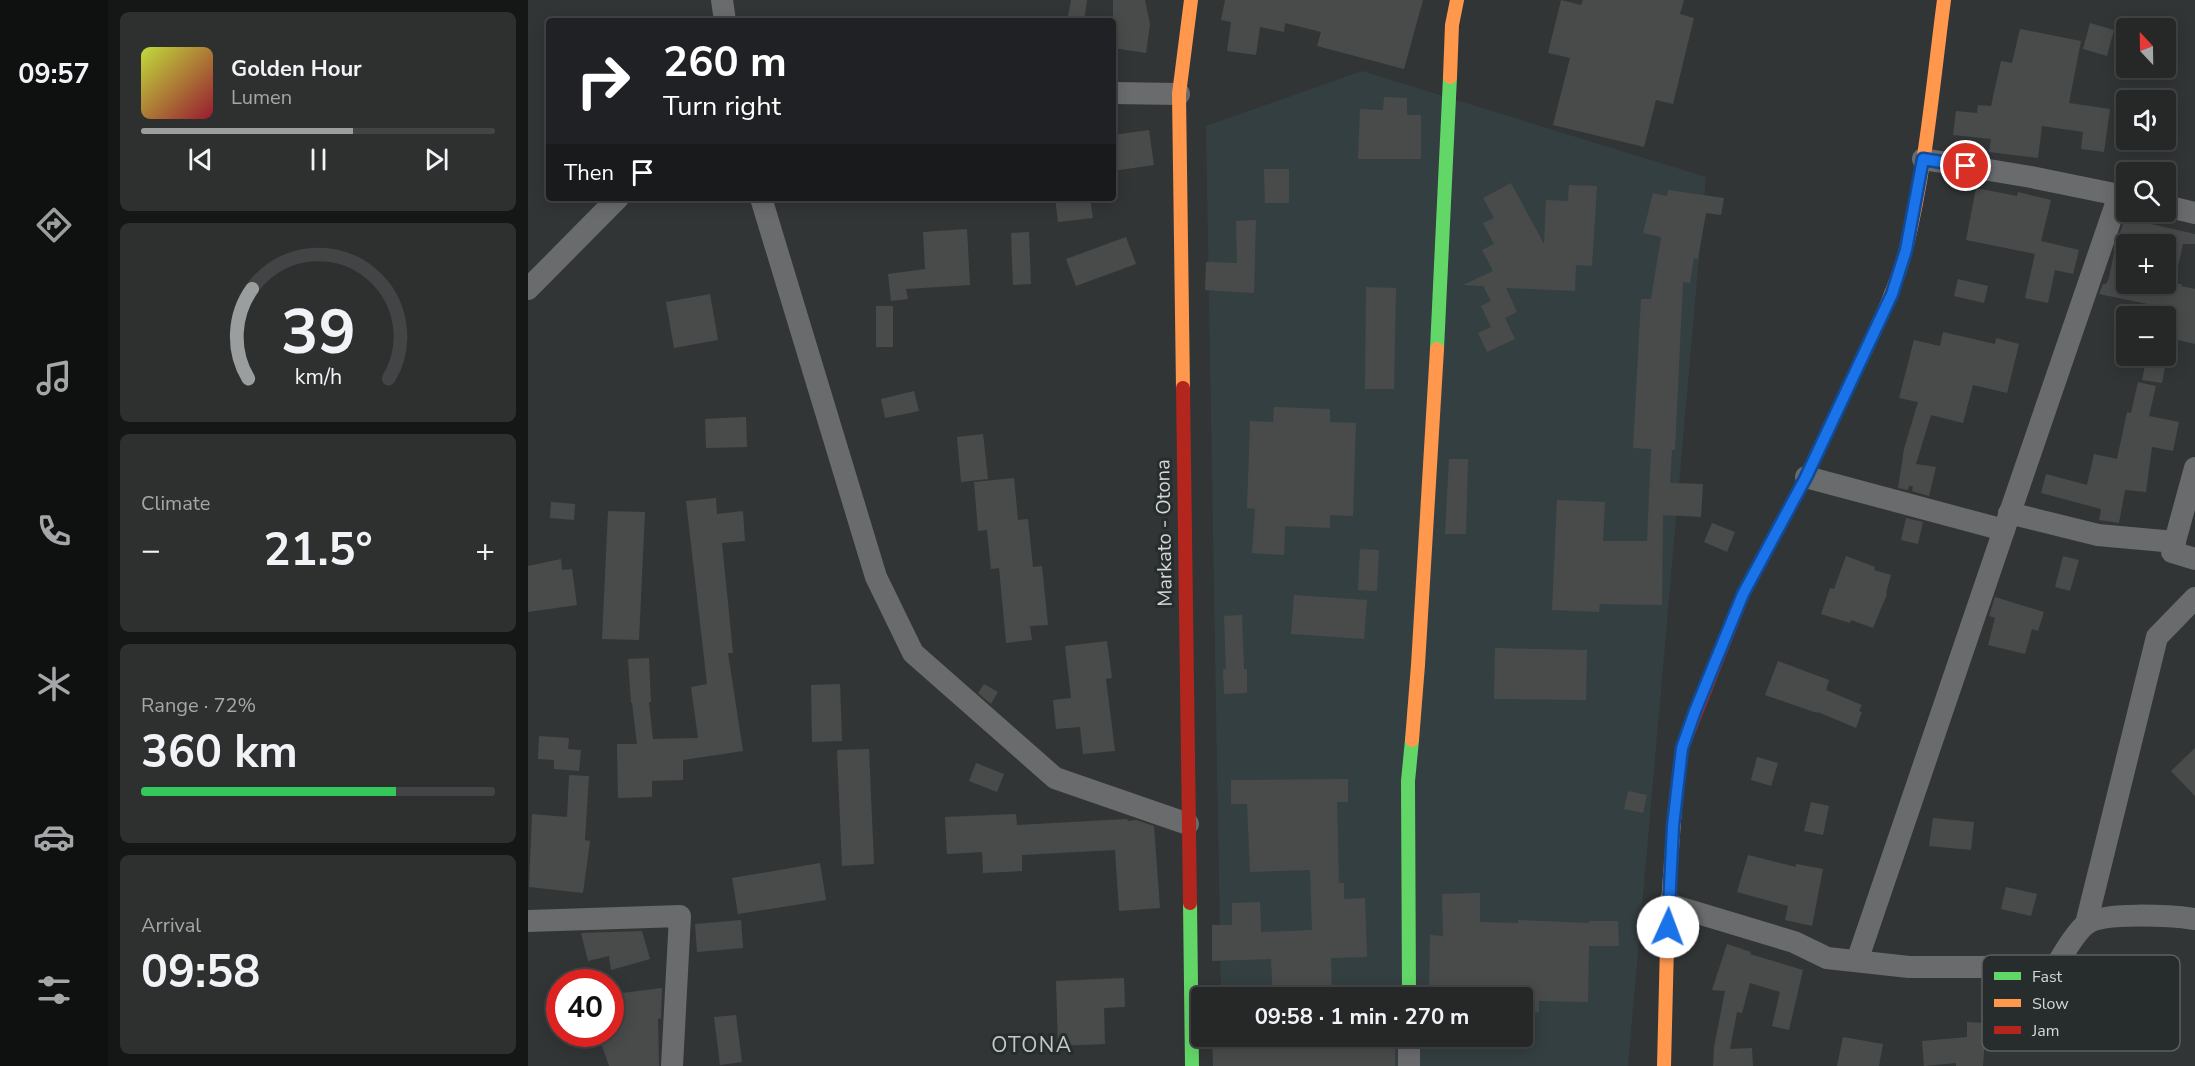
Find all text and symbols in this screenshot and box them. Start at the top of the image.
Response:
north arrow [2116,18,2176,78]
map controls [2116,18,2176,366]
text: 260 m [663,34,787,91]
icon: right [564,42,642,120]
text: Golden Hour [231,54,362,84]
text: 09:57 [18,56,90,93]
text: Lumen [231,84,292,111]
text: Turn right [663,88,781,125]
button: sound [2116,90,2176,150]
pin [1940,140,1991,191]
icon: previous [184,143,217,176]
icon: pause [302,143,335,176]
icon: next [420,143,453,176]
icon: arrive [1949,149,1982,182]
icon: arrive [626,156,659,189]
text: Then [564,158,614,188]
button: search [2116,162,2176,222]
icon: directions [33,204,75,246]
button: + [2116,234,2176,294]
text: 39 [281,290,355,375]
button: − [2116,306,2176,366]
icon: music [33,357,75,399]
text: km/h [294,363,342,393]
street label: Markato - Otona [1149,459,1179,607]
text: Climate [141,490,210,517]
icon: phone [33,510,75,552]
text: 21.5° [263,520,373,581]
text: − [141,528,161,573]
text: + [475,528,495,573]
icon: climate [33,663,75,705]
text: Range · 72% [141,692,256,719]
text: 360 km [141,722,298,783]
icon: car [33,816,75,858]
position arrow [1636,895,1700,959]
text: Arrival [141,912,201,939]
text: 09:58 [141,942,260,1003]
legend [1982,955,2180,1051]
text: Fast [2032,966,2063,988]
icon: filters [33,969,75,1011]
speed limit sign: 40 [546,969,624,1047]
text: Slow [2032,993,2069,1015]
text: 09:58 · 1 min · 270 m [1255,1002,1469,1032]
text: Jam [2031,1020,2059,1042]
district label: OTONA [991,1031,1073,1059]

